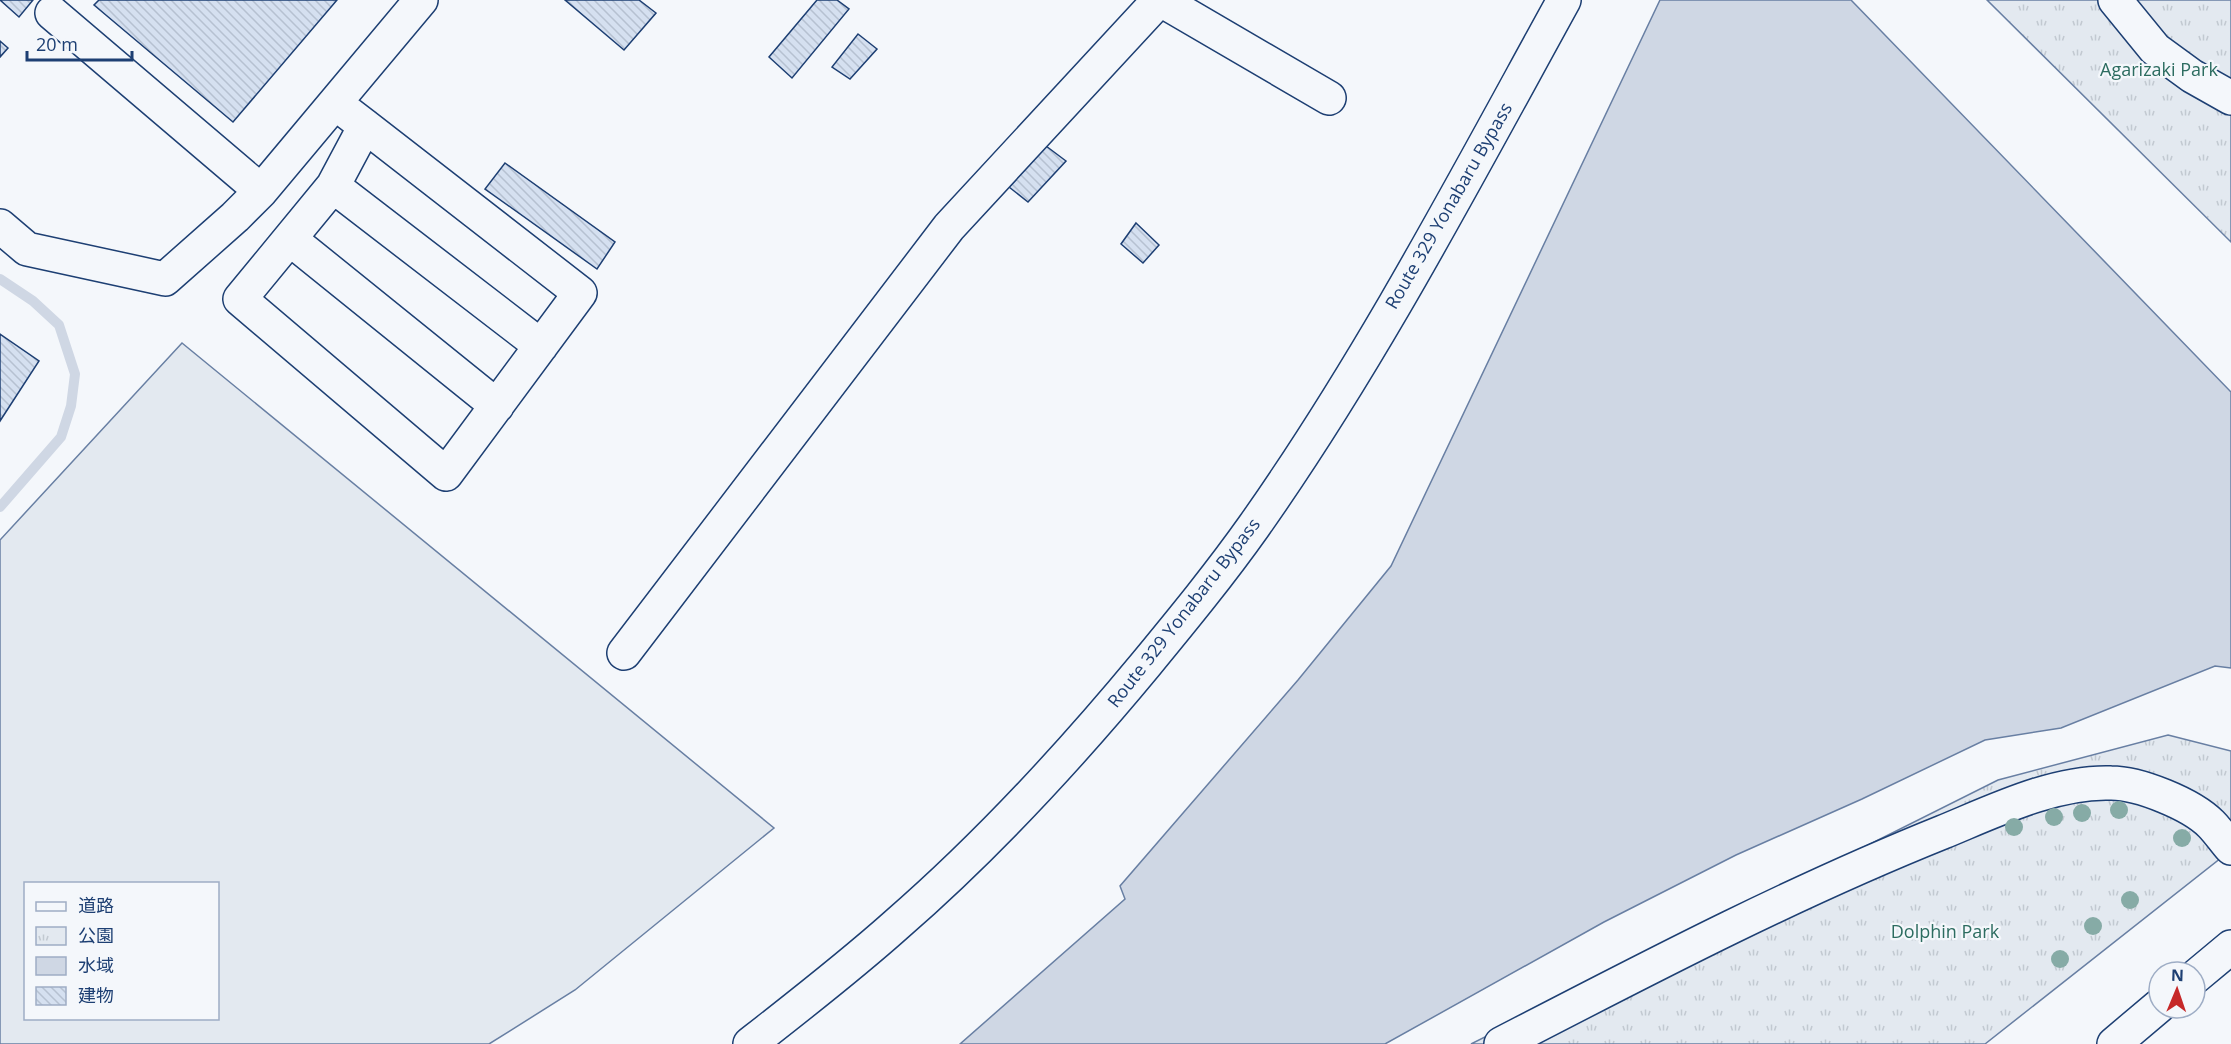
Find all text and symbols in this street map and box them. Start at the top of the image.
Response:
scale bar [27,24,132,62]
text: 20 m [36,32,78,56]
park label: Agarizaki Park [2100,57,2218,81]
street label: Route 329 Yonabaru Bypass [1379,98,1517,313]
street label: Route 329 Yonabaru Bypass [1102,513,1265,712]
legend [24,882,219,1020]
text: 道路 [78,893,114,917]
park label: Dolphin Park [1891,919,2000,943]
text: 公園 [78,923,114,947]
text: 水域 [78,953,114,977]
north arrow [2147,960,2207,1020]
text: N [2171,964,2184,986]
text: 建物 [78,983,114,1007]

